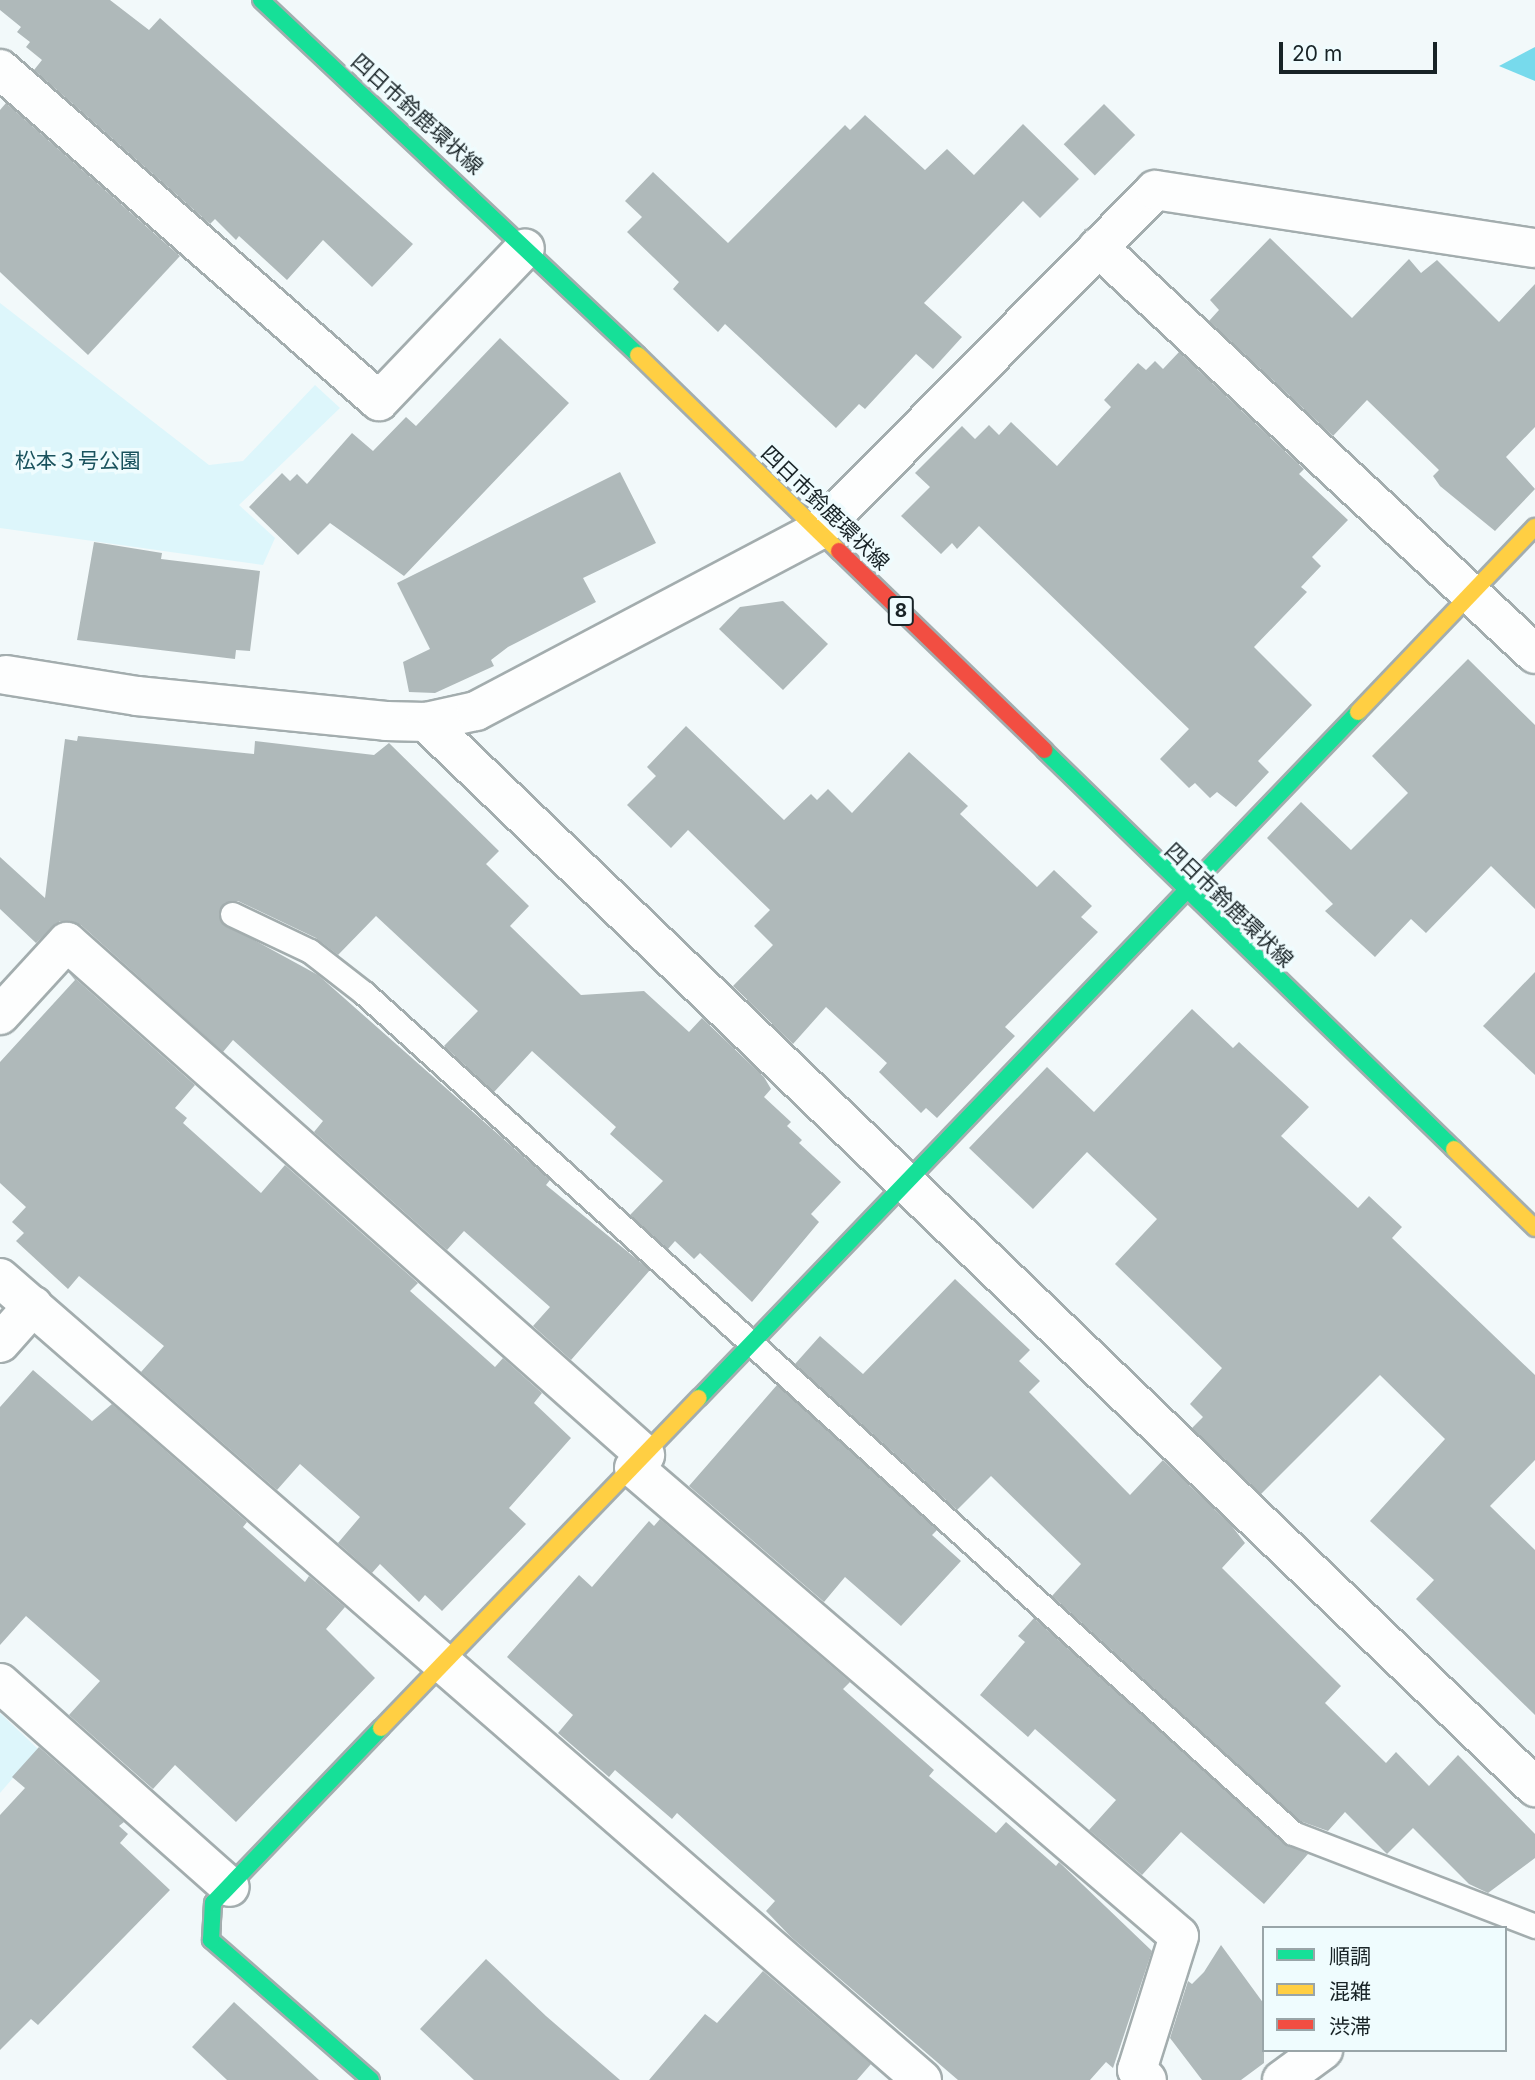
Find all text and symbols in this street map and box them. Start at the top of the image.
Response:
scale bar [1283,28,1440,72]
text: 20 m [1292,41,1342,66]
street label: 四日市鈴鹿環状線 [346,48,488,180]
street label: 四日市鈴鹿環状線 [756,441,894,575]
park label: 松本３号公園 [15,448,141,474]
road number: 8 [887,596,915,626]
street label: 四日市鈴鹿環状線 [1160,838,1298,972]
legend [1262,1926,1507,2052]
text: 順調 [1329,1944,1371,1969]
text: 混雑 [1329,1979,1371,2004]
text: 渋滞 [1329,2014,1371,2039]

